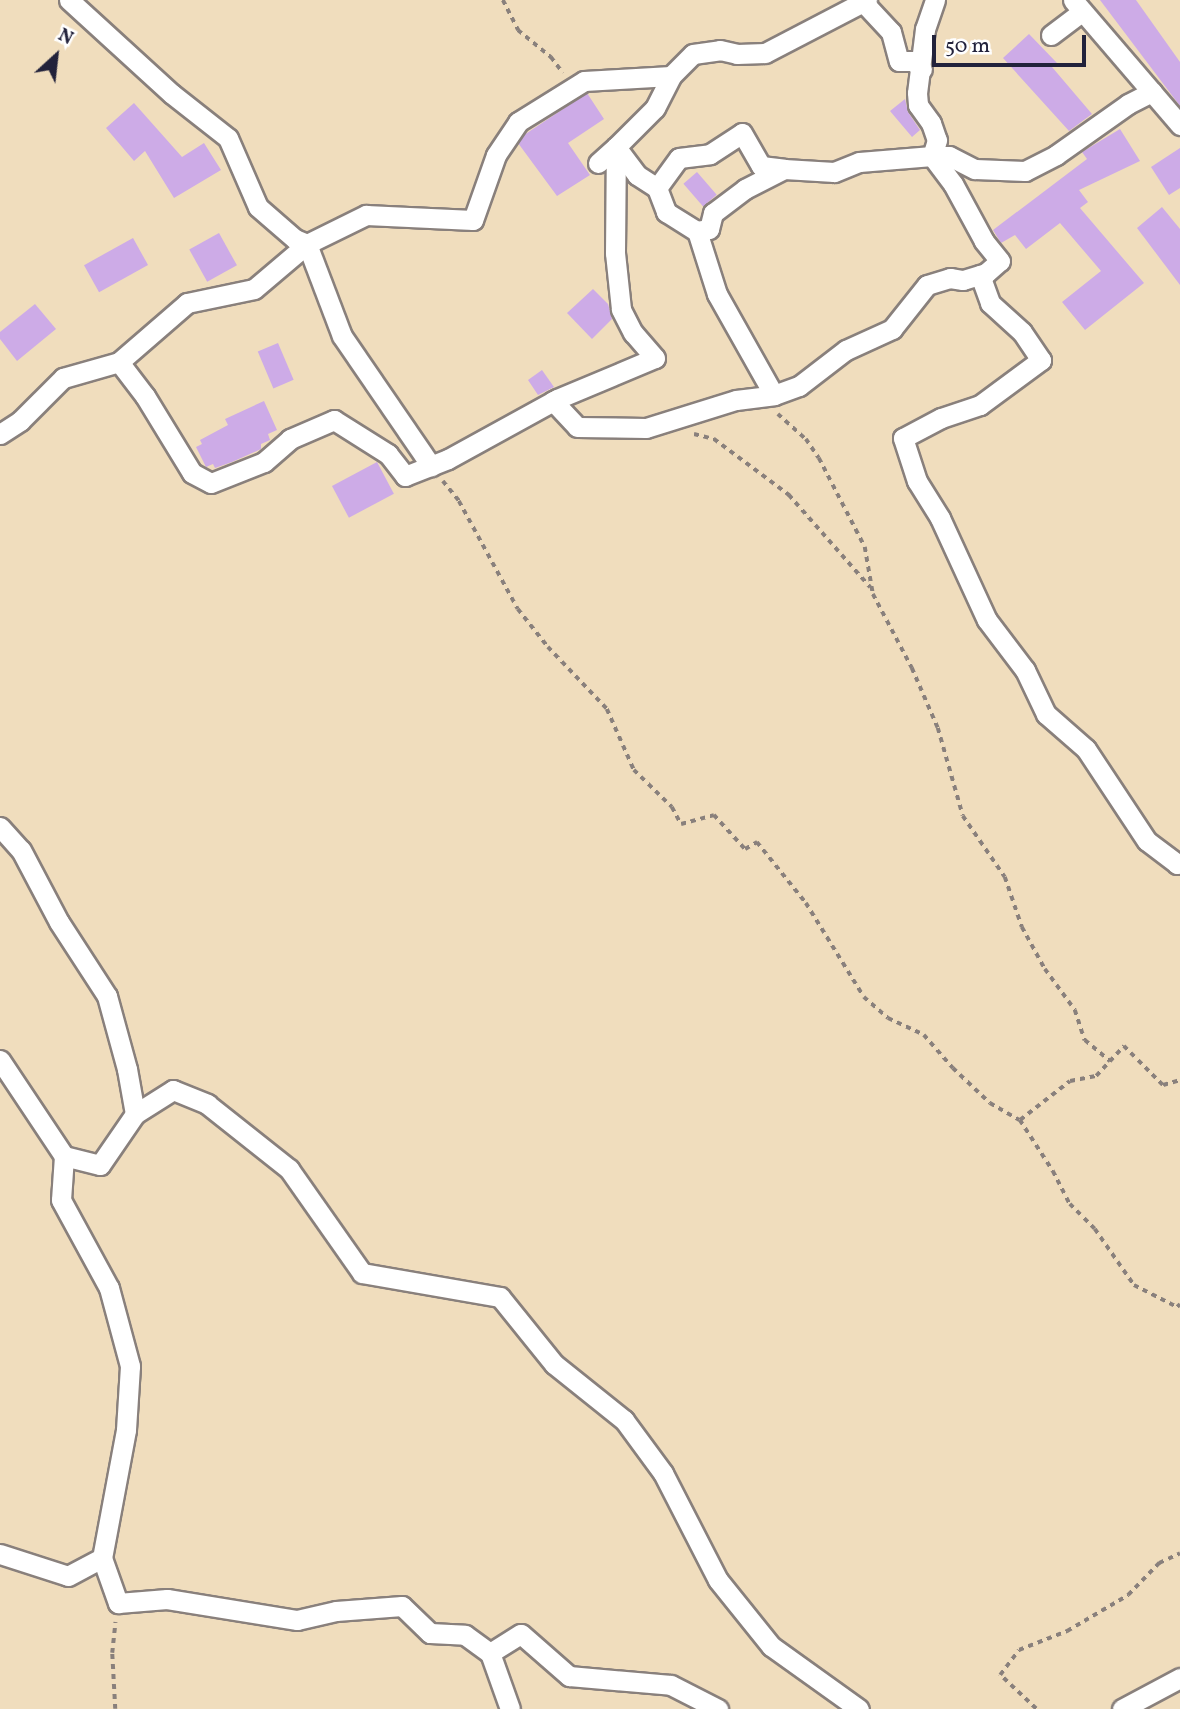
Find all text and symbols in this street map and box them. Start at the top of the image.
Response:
north arrow [21,21,91,91]
scale bar [935,21,1089,65]
text: N [53,23,78,52]
text: 50 m [945,32,990,61]

